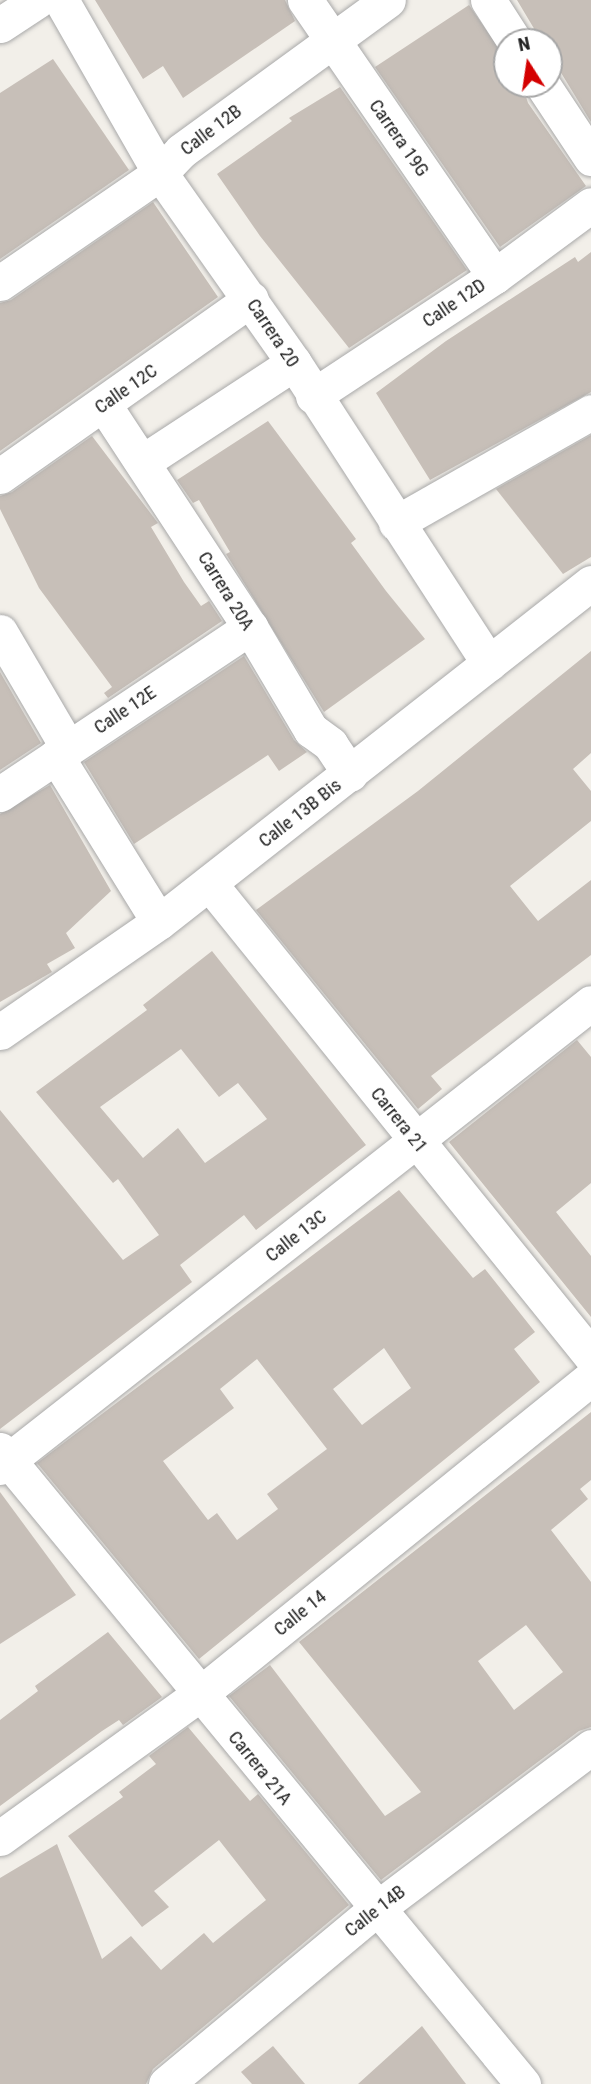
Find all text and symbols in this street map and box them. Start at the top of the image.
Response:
north arrow [493,28,563,98]
text: N [516,31,532,56]
street label: Carrera 19G [364,95,434,181]
street label: Calle 12B [176,100,246,160]
street label: Calle 12D [418,274,490,332]
street label: Carrera 20 [242,294,304,372]
street label: Calle 12C [90,359,162,419]
street label: Carrera 20A [193,547,259,635]
street label: Calle 12E [90,681,160,739]
street label: Calle 13B Bis [254,774,346,852]
street label: Carrera 21 [366,1083,432,1157]
street label: Calle 13C [261,1205,331,1267]
street label: Calle 14 [269,1585,331,1641]
street label: Carrera 21A [223,1726,297,1810]
street label: Calle 14B [340,1880,410,1942]

